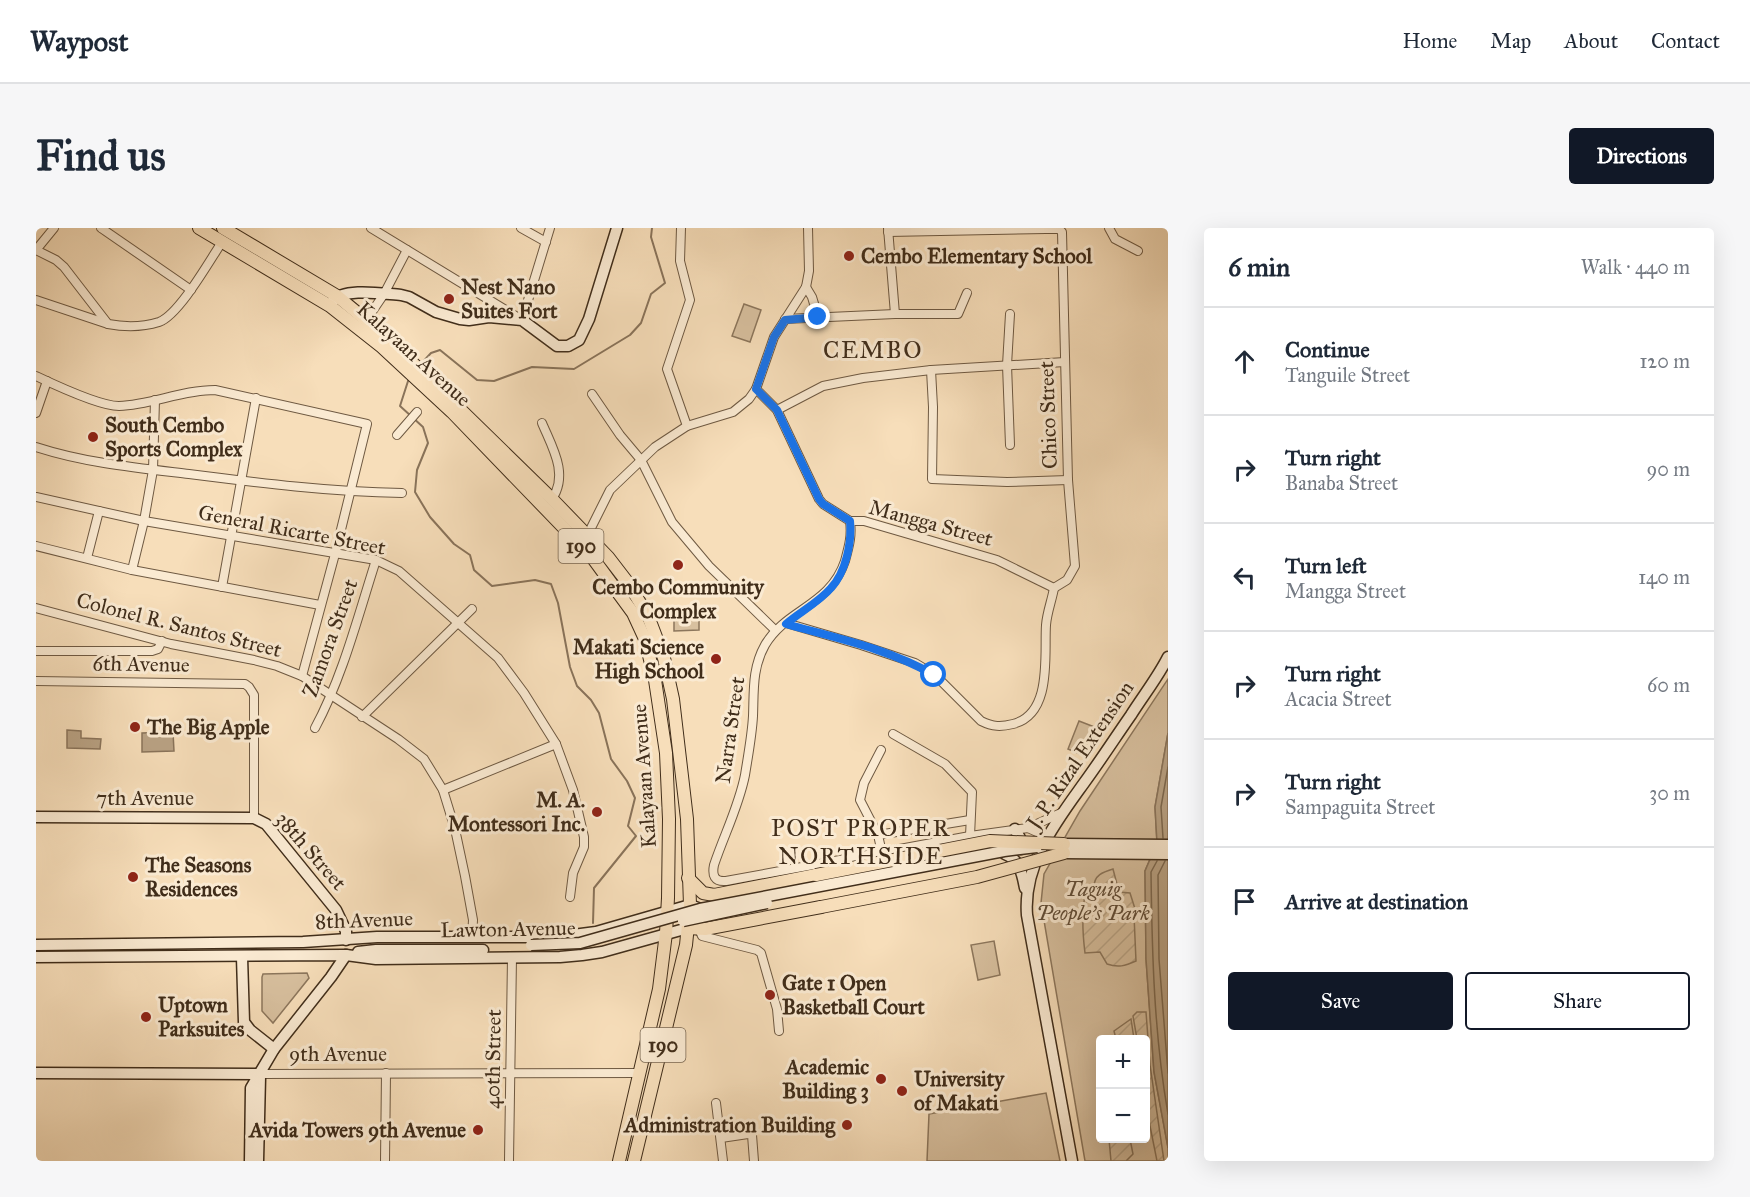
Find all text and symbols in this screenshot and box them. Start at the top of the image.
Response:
text: Waypost [30,24,128,59]
text: Home [1402,28,1457,54]
text: Map [1490,28,1531,54]
text: About [1564,28,1618,54]
text: Contact [1651,28,1720,54]
button: Directions [1569,128,1714,184]
text: Find us [36,130,166,182]
place label: Cembo Elementary School [861,243,1094,269]
marker: Cembo Elementary School [842,249,856,263]
text: 6 min [1228,251,1290,283]
text: Walk · 440 m [1581,255,1690,279]
place label: Nest Nano Suites Fort [461,274,558,324]
marker: Nest Nano Suites Fort [442,292,456,306]
street label: Kalayaan Avenue [352,296,477,412]
route end [804,303,830,329]
district label: CEMBO [823,335,923,365]
text: Continue [1285,336,1370,363]
icon: ahead [1228,345,1261,378]
text: 120 m [1639,349,1690,373]
street label: Chico Street [1033,360,1063,469]
text: Tanguile Street [1285,363,1410,387]
place label: South Cembo Sports Complex [105,412,243,462]
marker: South Cembo Sports Complex [86,430,100,444]
text: Turn right [1285,444,1381,471]
icon: right [1228,453,1261,486]
text: 90 m [1647,457,1690,481]
text: Banaba Street [1285,471,1398,495]
street label: Mangga Street [866,494,996,552]
street label: General Ricarte Street [196,499,388,561]
road number: 190 [558,529,604,563]
text: Turn left [1285,552,1367,579]
marker: Cembo Community Complex [671,558,685,572]
icon: left [1228,561,1261,594]
text: 140 m [1638,565,1690,589]
place label: Cembo Community Complex [592,574,765,624]
street label: Zamora Street [297,575,364,701]
text: Mangga Street [1285,579,1406,603]
street label: Colonel R. Santos Street [74,587,285,663]
place label: Makati Science High School [573,634,705,684]
street label: 6th Avenue [92,650,190,678]
marker: Makati Science High School [709,652,723,666]
text: Turn right [1285,660,1381,687]
route start [920,661,946,687]
icon: right [1228,669,1261,702]
text: 60 m [1647,673,1690,697]
street label: Narra Street [710,674,750,785]
street label: J. P. Rizal Extension [1020,676,1139,836]
text: Acacia Street [1285,687,1392,711]
street label: Kalayaan Avenue [626,703,662,849]
place label: The Big Apple [146,714,270,740]
marker: The Big Apple [128,720,142,734]
text: Turn right [1285,768,1381,795]
icon: right [1228,777,1261,810]
text: 30 m [1649,781,1690,805]
street label: 7th Avenue [96,785,194,811]
place label: M. A. Montessori Inc. [448,787,585,837]
text: Sampaguita Street [1285,795,1435,819]
marker: M. A. Montessori Inc. [590,805,604,819]
street label: 38th Street [270,806,352,896]
district label: POST PROPER NORTHSIDE [771,813,951,871]
place label: The Seasons Residences [144,852,252,902]
marker: The Seasons Residences [126,870,140,884]
park label: Taguig People's Park [1036,876,1151,926]
icon: arrive [1228,885,1261,918]
text: Arrive at destination [1285,888,1468,915]
street label: 8th Avenue [315,905,414,935]
street label: Lawton Avenue [440,915,576,943]
place label: Gate 1 Open Basketball Court [782,970,925,1020]
button: Save [1228,972,1453,1030]
button: Share [1465,972,1690,1030]
marker: Gate 1 Open Basketball Court [763,988,777,1002]
place label: Uptown Parksuites [158,992,245,1042]
street label: 40th Street [479,1008,507,1109]
marker: Uptown Parksuites [139,1010,153,1024]
road number: 190 [640,1028,686,1062]
map controls [1096,1035,1150,1143]
button: + [1096,1035,1150,1089]
street label: 9th Avenue [289,1041,387,1067]
place label: Academic Building 3 [782,1054,869,1104]
place label: University of Makati [914,1066,1005,1116]
marker: Academic Building 3 [874,1072,888,1086]
marker: University of Makati [895,1084,909,1098]
button: − [1096,1089,1150,1143]
place label: Administration Building [622,1112,836,1138]
place label: Avida Towers 9th Avenue [247,1117,466,1143]
marker: Administration Building [840,1118,854,1132]
marker: Avida Towers 9th Avenue [471,1123,485,1137]

